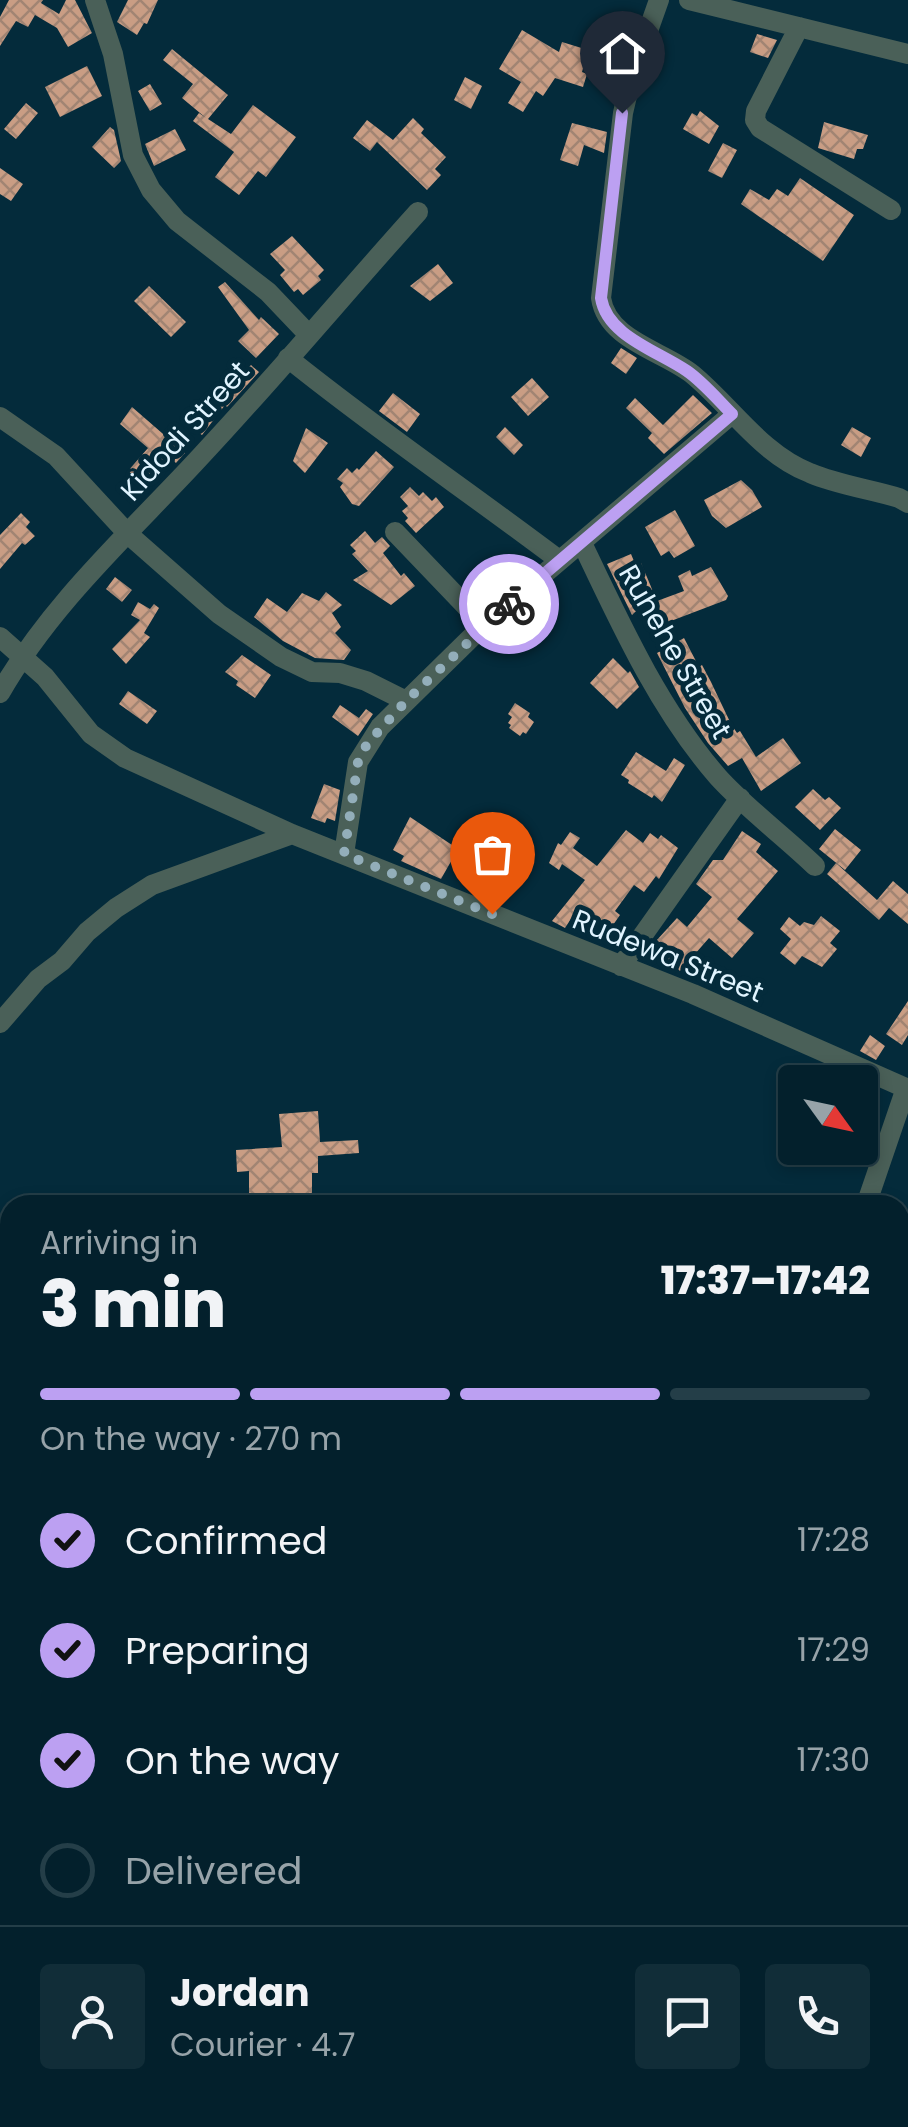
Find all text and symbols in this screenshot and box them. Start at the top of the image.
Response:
pin [580,11,665,114]
icon: home [595,26,650,81]
street label: Kidodi Street [112,353,258,509]
courier [459,554,559,654]
street label: Ruhehe Street [609,558,741,746]
icon: bike [482,577,537,632]
pin [450,812,535,915]
icon: bag [465,827,520,882]
street label: Rudewa Street [567,900,769,1012]
north arrow [778,1065,878,1165]
map controls [778,1065,878,1165]
text: Arriving in [40,1220,198,1265]
text: 17:37–17:42 [661,1254,870,1307]
text: 3 min [40,1259,226,1350]
text: On the way · 270 m [40,1416,342,1461]
icon: check [40,1513,95,1568]
text: Confirmed [125,1514,327,1567]
text: 17:28 [797,1517,870,1562]
icon: check [40,1623,95,1678]
text: Preparing [125,1624,310,1677]
text: 17:29 [797,1627,870,1672]
icon: check [40,1733,95,1788]
text: On the way [125,1734,339,1787]
text: 17:30 [797,1737,870,1782]
text: Delivered [125,1844,302,1897]
button: person [40,1964,145,2069]
button: chat [635,1964,740,2069]
button: phone [765,1964,870,2069]
text: Jordan [170,1966,310,2019]
text: Courier · 4.7 [170,2022,355,2067]

